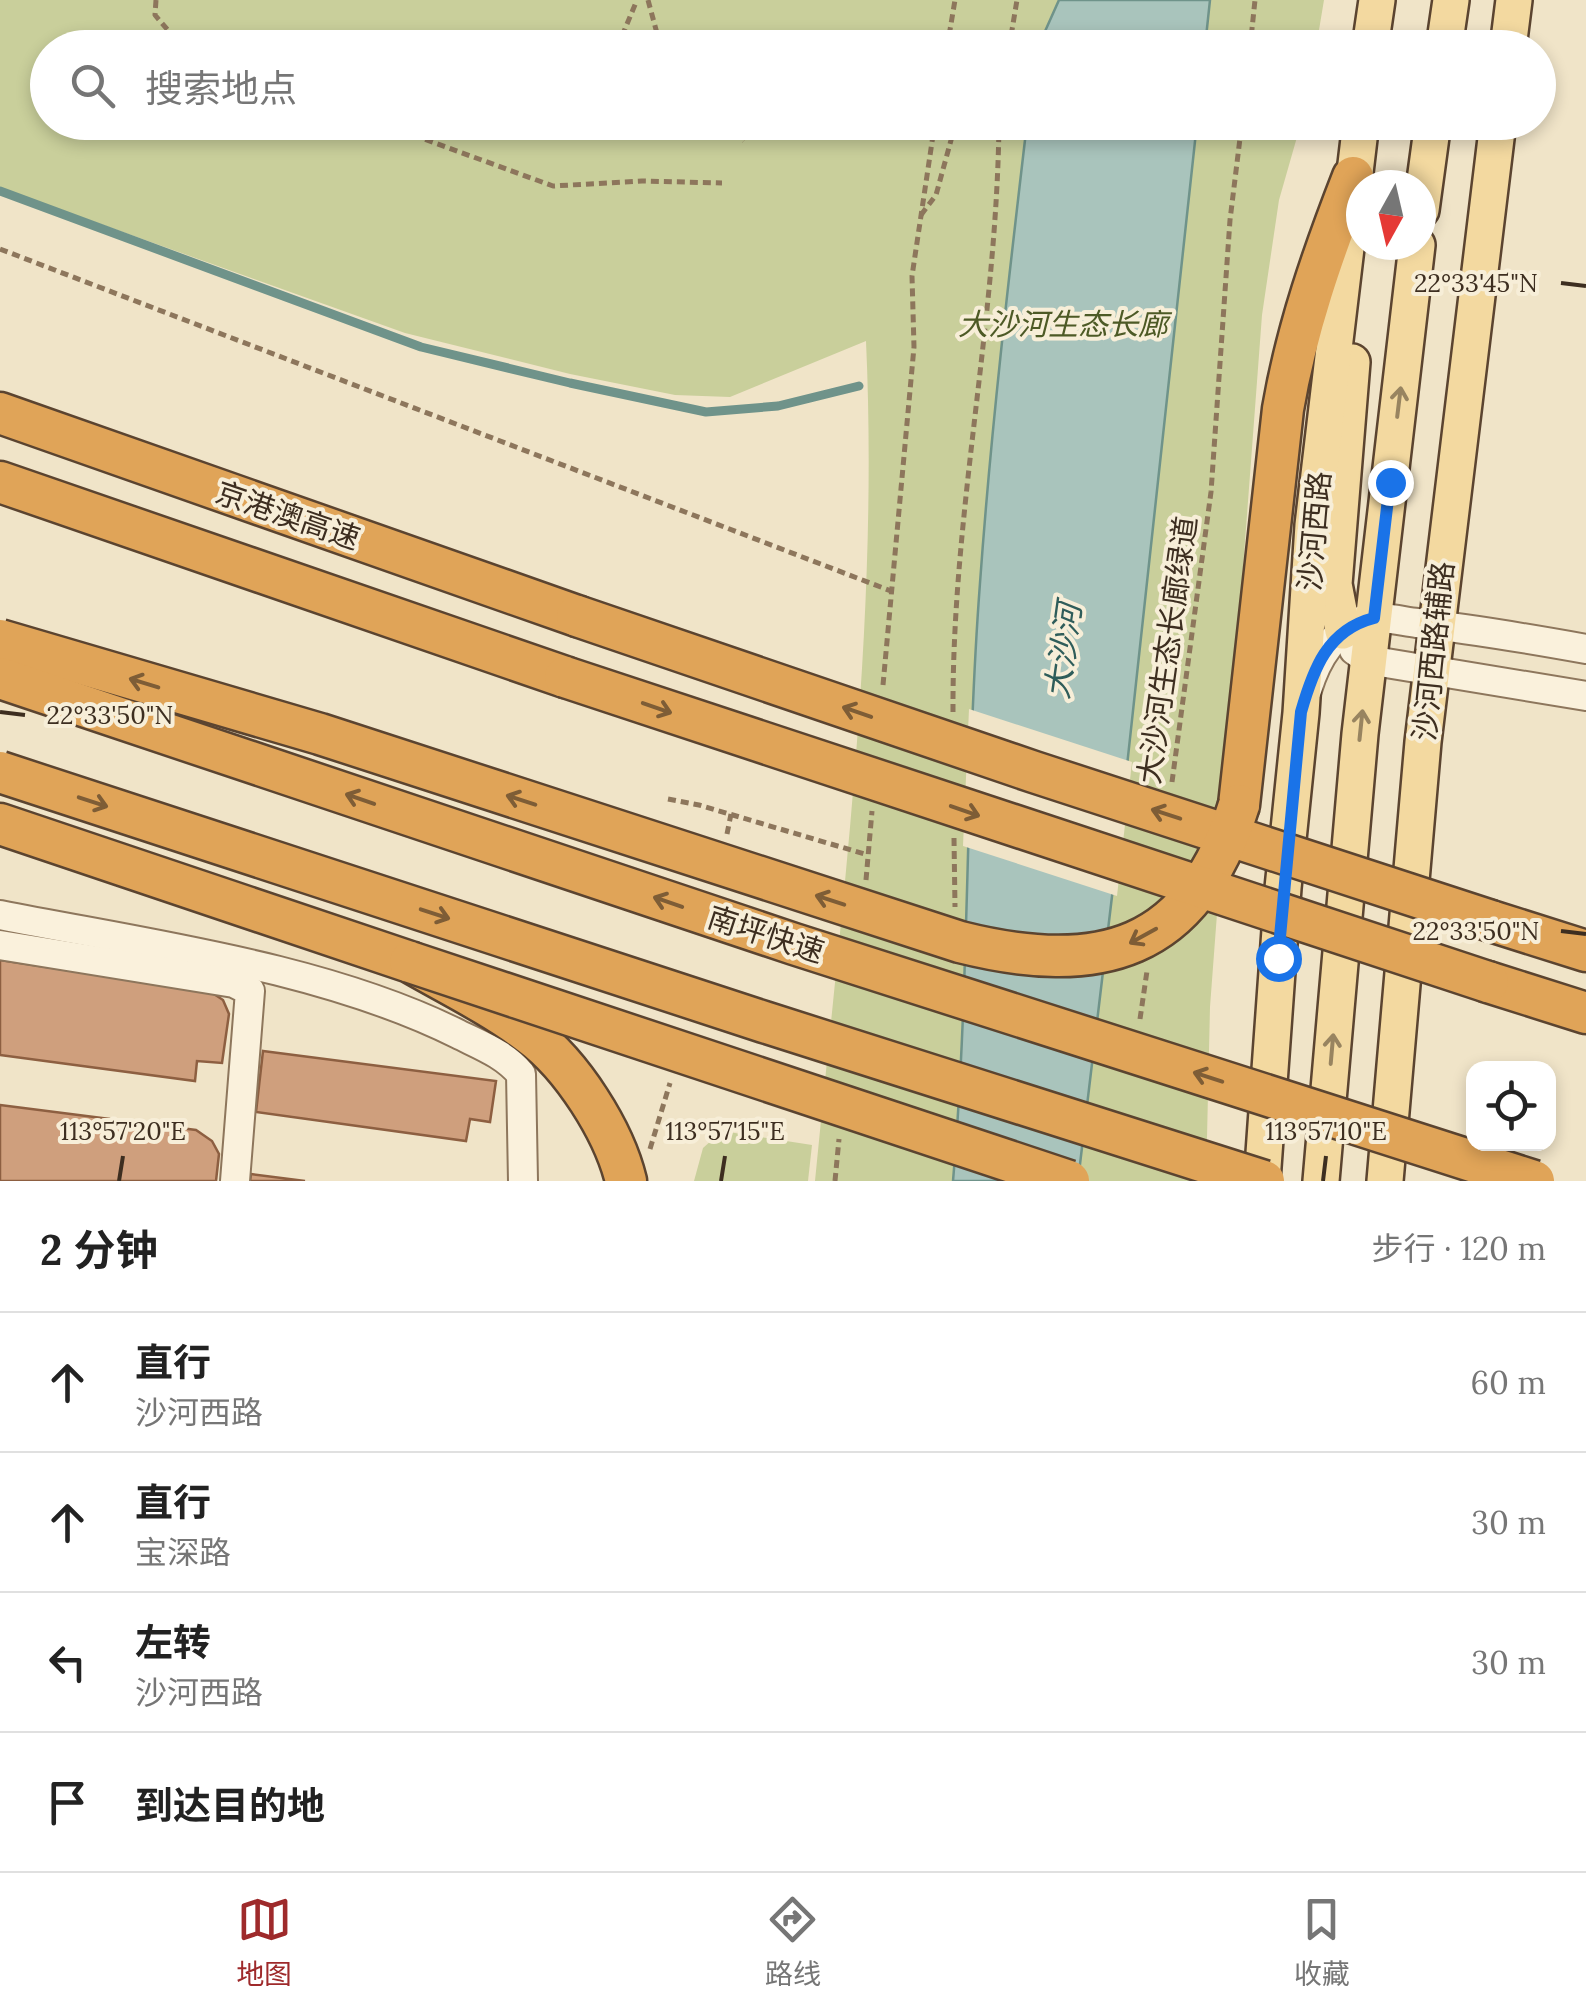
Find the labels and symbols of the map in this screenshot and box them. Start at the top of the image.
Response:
north arrow [1346,170,1436,260]
text: 22°33'45"N [1414,267,1538,299]
park label: 大沙河生态长廊 [958,305,1173,343]
one-way arrow [1390,387,1409,419]
route end [1368,460,1414,506]
street label: 沙河西路 [1290,470,1338,592]
street label: 京港澳高速 [211,473,365,557]
street label: 大沙河生态长廊绿道 [1129,514,1205,786]
street label: 沙河西路辅路 [1405,560,1461,742]
water label: 大沙河 [1036,595,1091,701]
one-way arrow [128,673,160,691]
text: 22°33'50"N [47,699,173,731]
one-way arrow [641,700,673,718]
one-way arrow [842,701,874,719]
one-way arrow [1352,710,1371,742]
one-way arrow [345,788,377,806]
one-way arrow [505,789,537,807]
one-way arrow [76,794,108,812]
one-way arrow [949,803,981,821]
one-way arrow [1150,804,1182,822]
one-way arrow [814,890,846,908]
one-way arrow [653,891,685,909]
street label: 南坪快速 [703,897,829,971]
one-way arrow [418,907,450,925]
text: 22°33'50"N [1413,915,1539,947]
one-way arrow [1129,926,1158,946]
route start [1256,936,1302,982]
one-way arrow [1323,1033,1342,1066]
one-way arrow [1193,1066,1224,1084]
text: 113°57'20"E [60,1115,186,1147]
text: 113°57'15"E [665,1115,785,1147]
text: 113°57'10"E [1265,1115,1387,1147]

